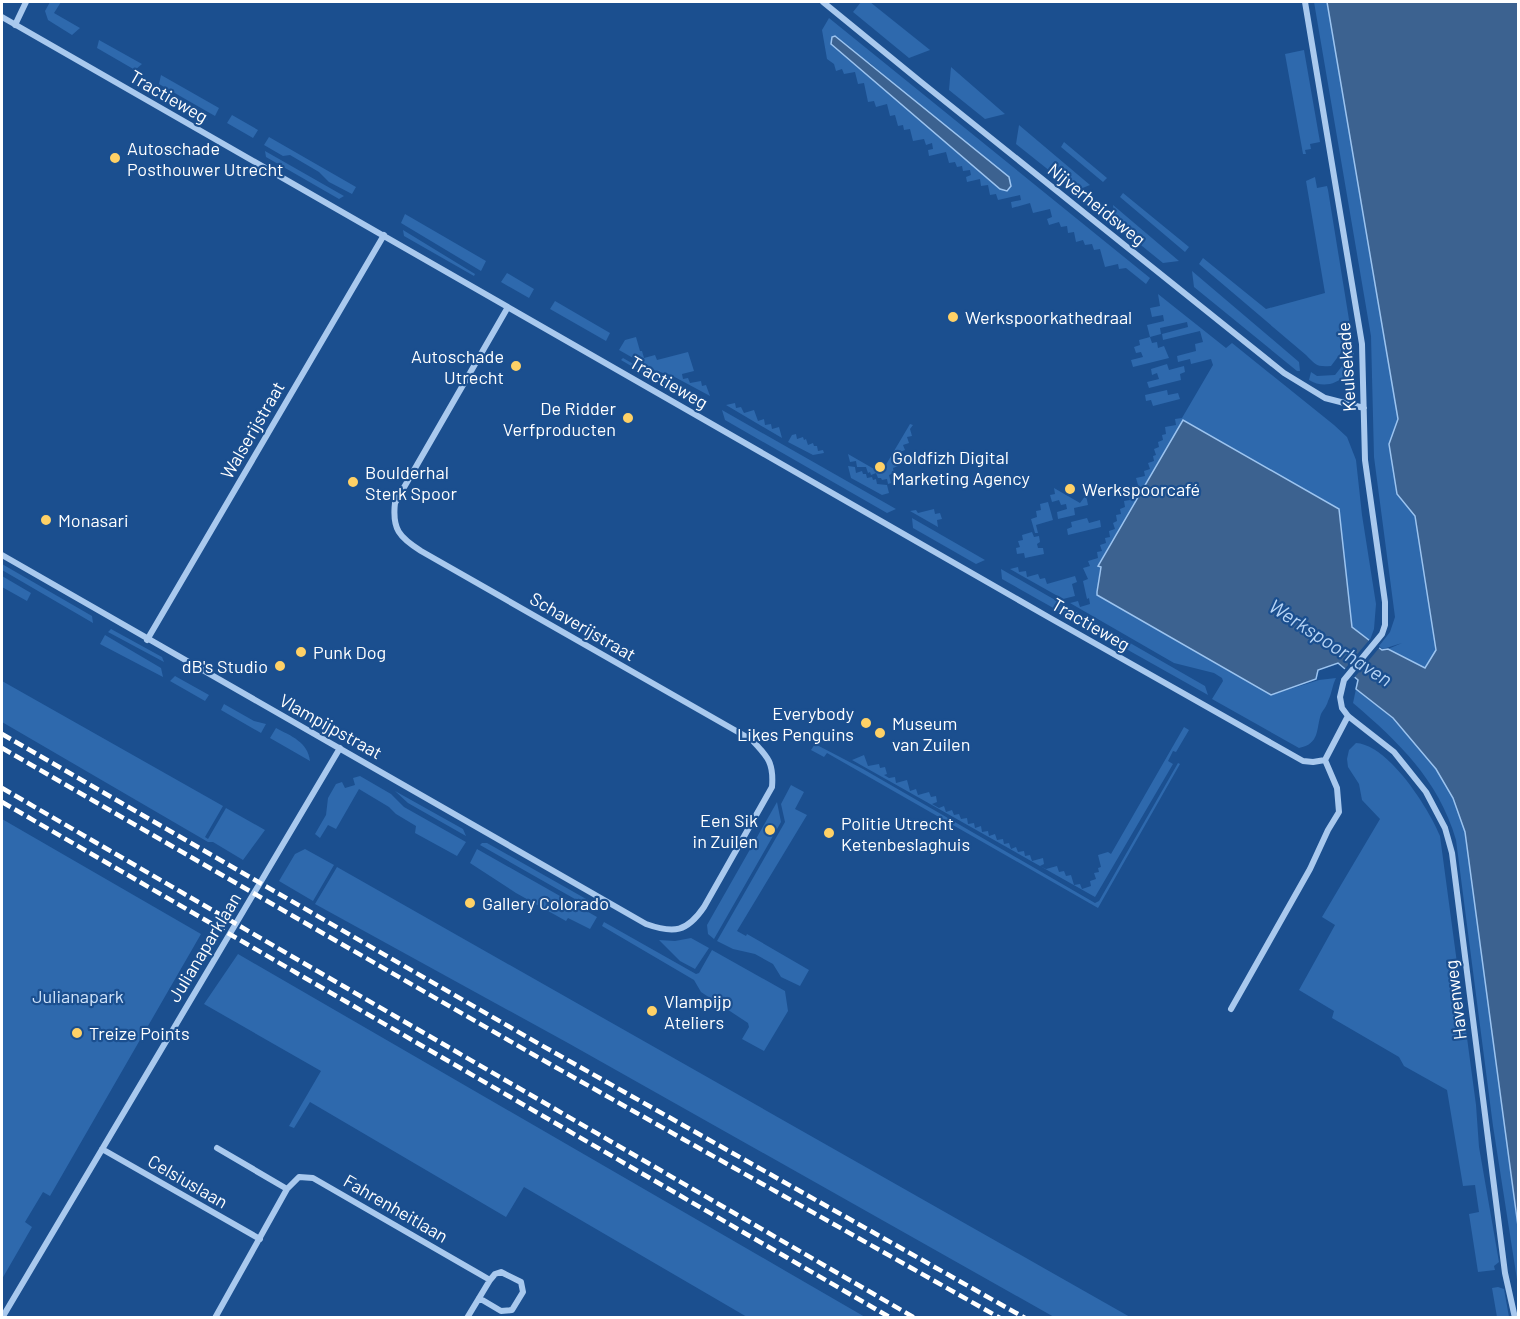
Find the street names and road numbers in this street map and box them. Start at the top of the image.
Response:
street label: Tractieweg [126,65,212,127]
street label: Nijverheidsweg [1044,158,1150,250]
street label: Keulsekade [1332,321,1360,413]
street label: Tractieweg [626,351,712,413]
street label: Walserijstraat [215,377,289,483]
street label: Schaverijstraat [526,587,640,665]
street label: Tractieweg [1048,593,1134,655]
street label: Vlampijpstraat [276,689,386,763]
street label: Julianaparklaan [163,888,245,1006]
street label: Havenweg [1439,959,1471,1041]
street label: Celsiuslaan [144,1149,232,1213]
street label: Fahrenheitlaan [340,1169,452,1247]

